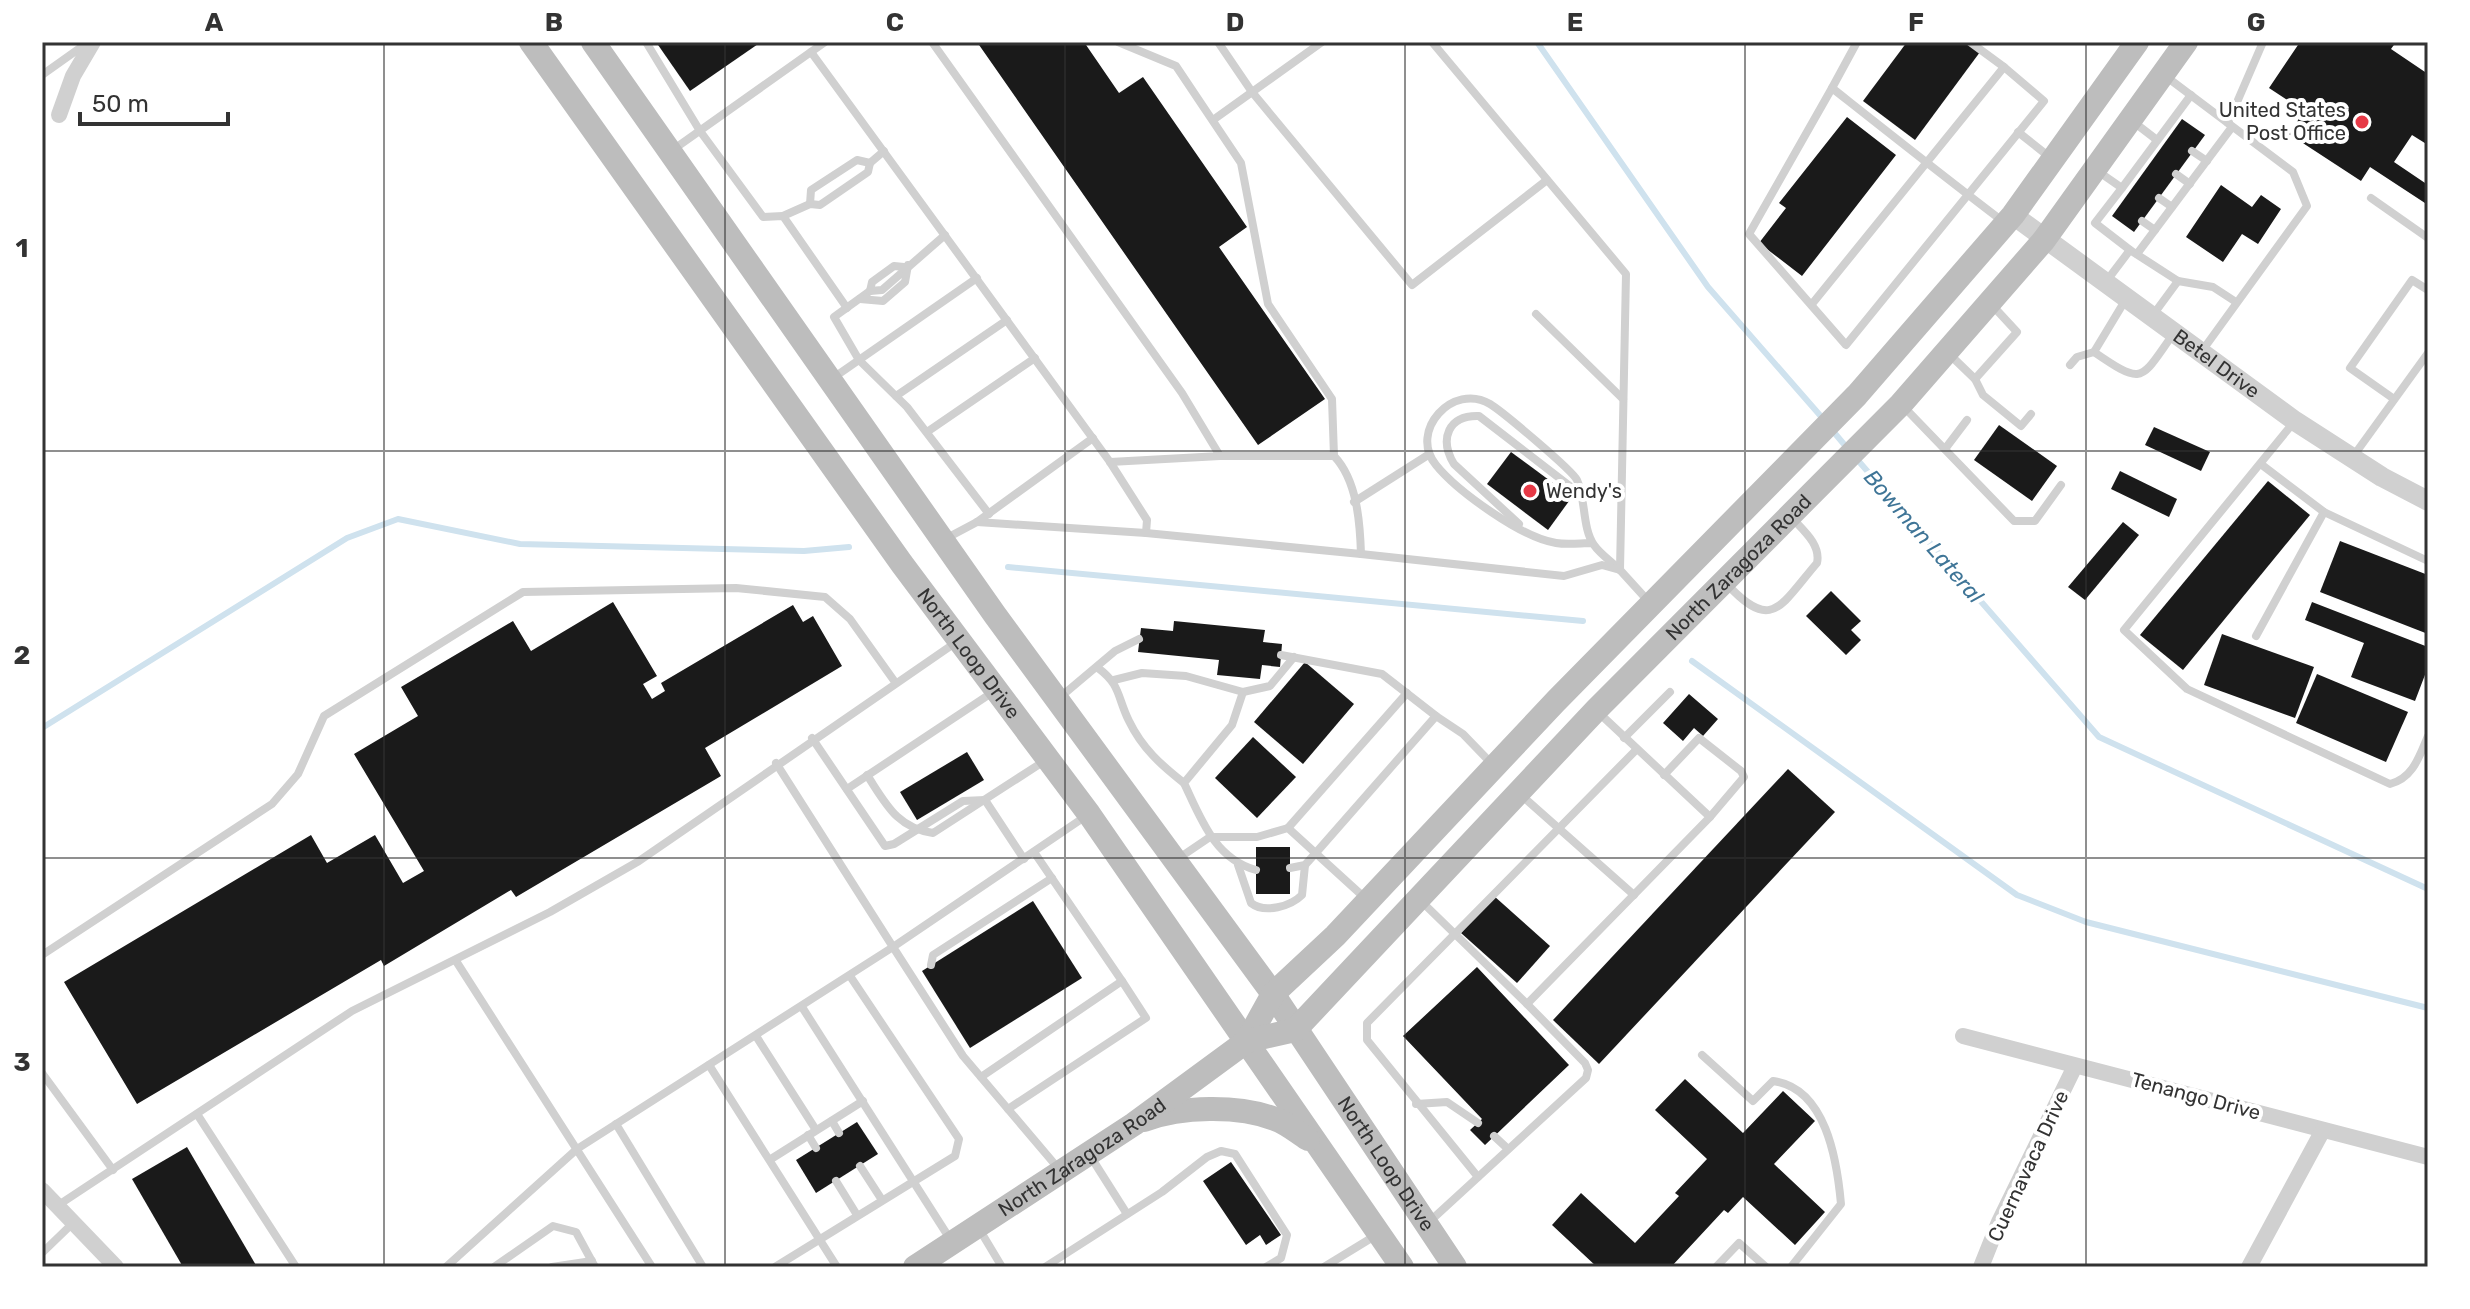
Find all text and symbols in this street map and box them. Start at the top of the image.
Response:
text: A [205,7,224,38]
text: B [545,7,563,38]
text: C [886,7,904,38]
text: D [1226,7,1244,38]
text: E [1567,7,1583,38]
text: F [1908,7,1924,38]
text: G [2247,7,2265,38]
scale bar [80,76,228,126]
text: 50 m [92,90,149,118]
place label: United States Post Office [2219,98,2346,145]
marker: United States Post Office [2353,113,2371,131]
text: 1 [16,233,28,264]
street label: Betel Drive [2168,324,2265,403]
water label: Bowman Lateral [1858,464,1990,609]
place label: Wendy's [1546,479,1622,503]
marker: Wendy's [1521,482,1539,500]
street label: North Zaragoza Road [1661,489,1816,645]
street label: North Loop Drive [912,583,1025,723]
text: 2 [14,640,30,671]
text: 3 [13,1047,31,1078]
street label: Tenango Drive [2129,1067,2263,1125]
street label: Cuernavaca Drive [1982,1087,2074,1245]
street label: North Loop Drive [1333,1092,1440,1236]
street label: North Zaragoza Road [994,1093,1171,1221]

